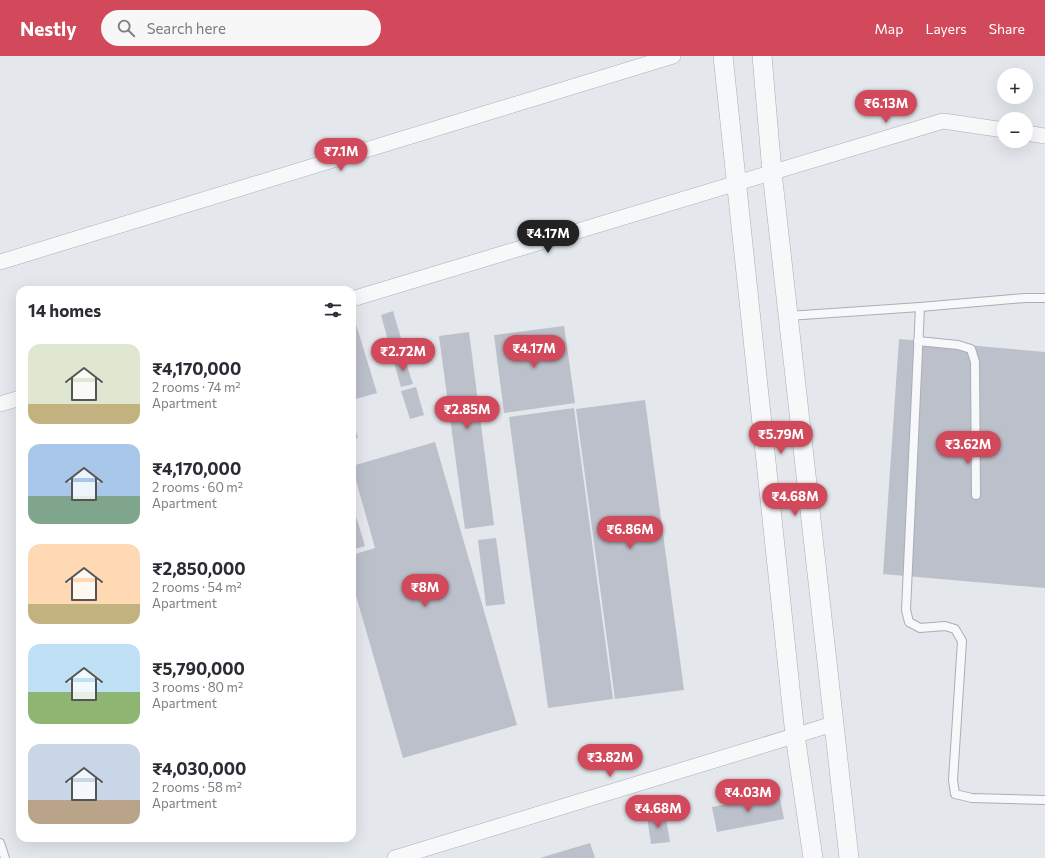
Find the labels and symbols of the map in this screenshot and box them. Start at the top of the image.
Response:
pin: ₹6.13M [853,90,919,124]
pin: ₹7.1M [313,138,369,172]
pin: ₹4.17M [515,220,581,254]
pin: ₹4.17M [501,335,567,369]
pin: ₹2.72M [370,338,436,372]
pin: ₹2.85M [434,396,500,430]
pin: ₹5.79M [748,421,814,455]
pin: ₹3.62M [935,431,1001,465]
pin: ₹4.68M [762,483,828,517]
pin: ₹6.86M [597,516,663,550]
pin: ₹8M [406,574,444,608]
pin: ₹3.82M [577,744,643,778]
pin: ₹4.03M [715,779,781,813]
pin: ₹4.68M [625,795,691,829]

